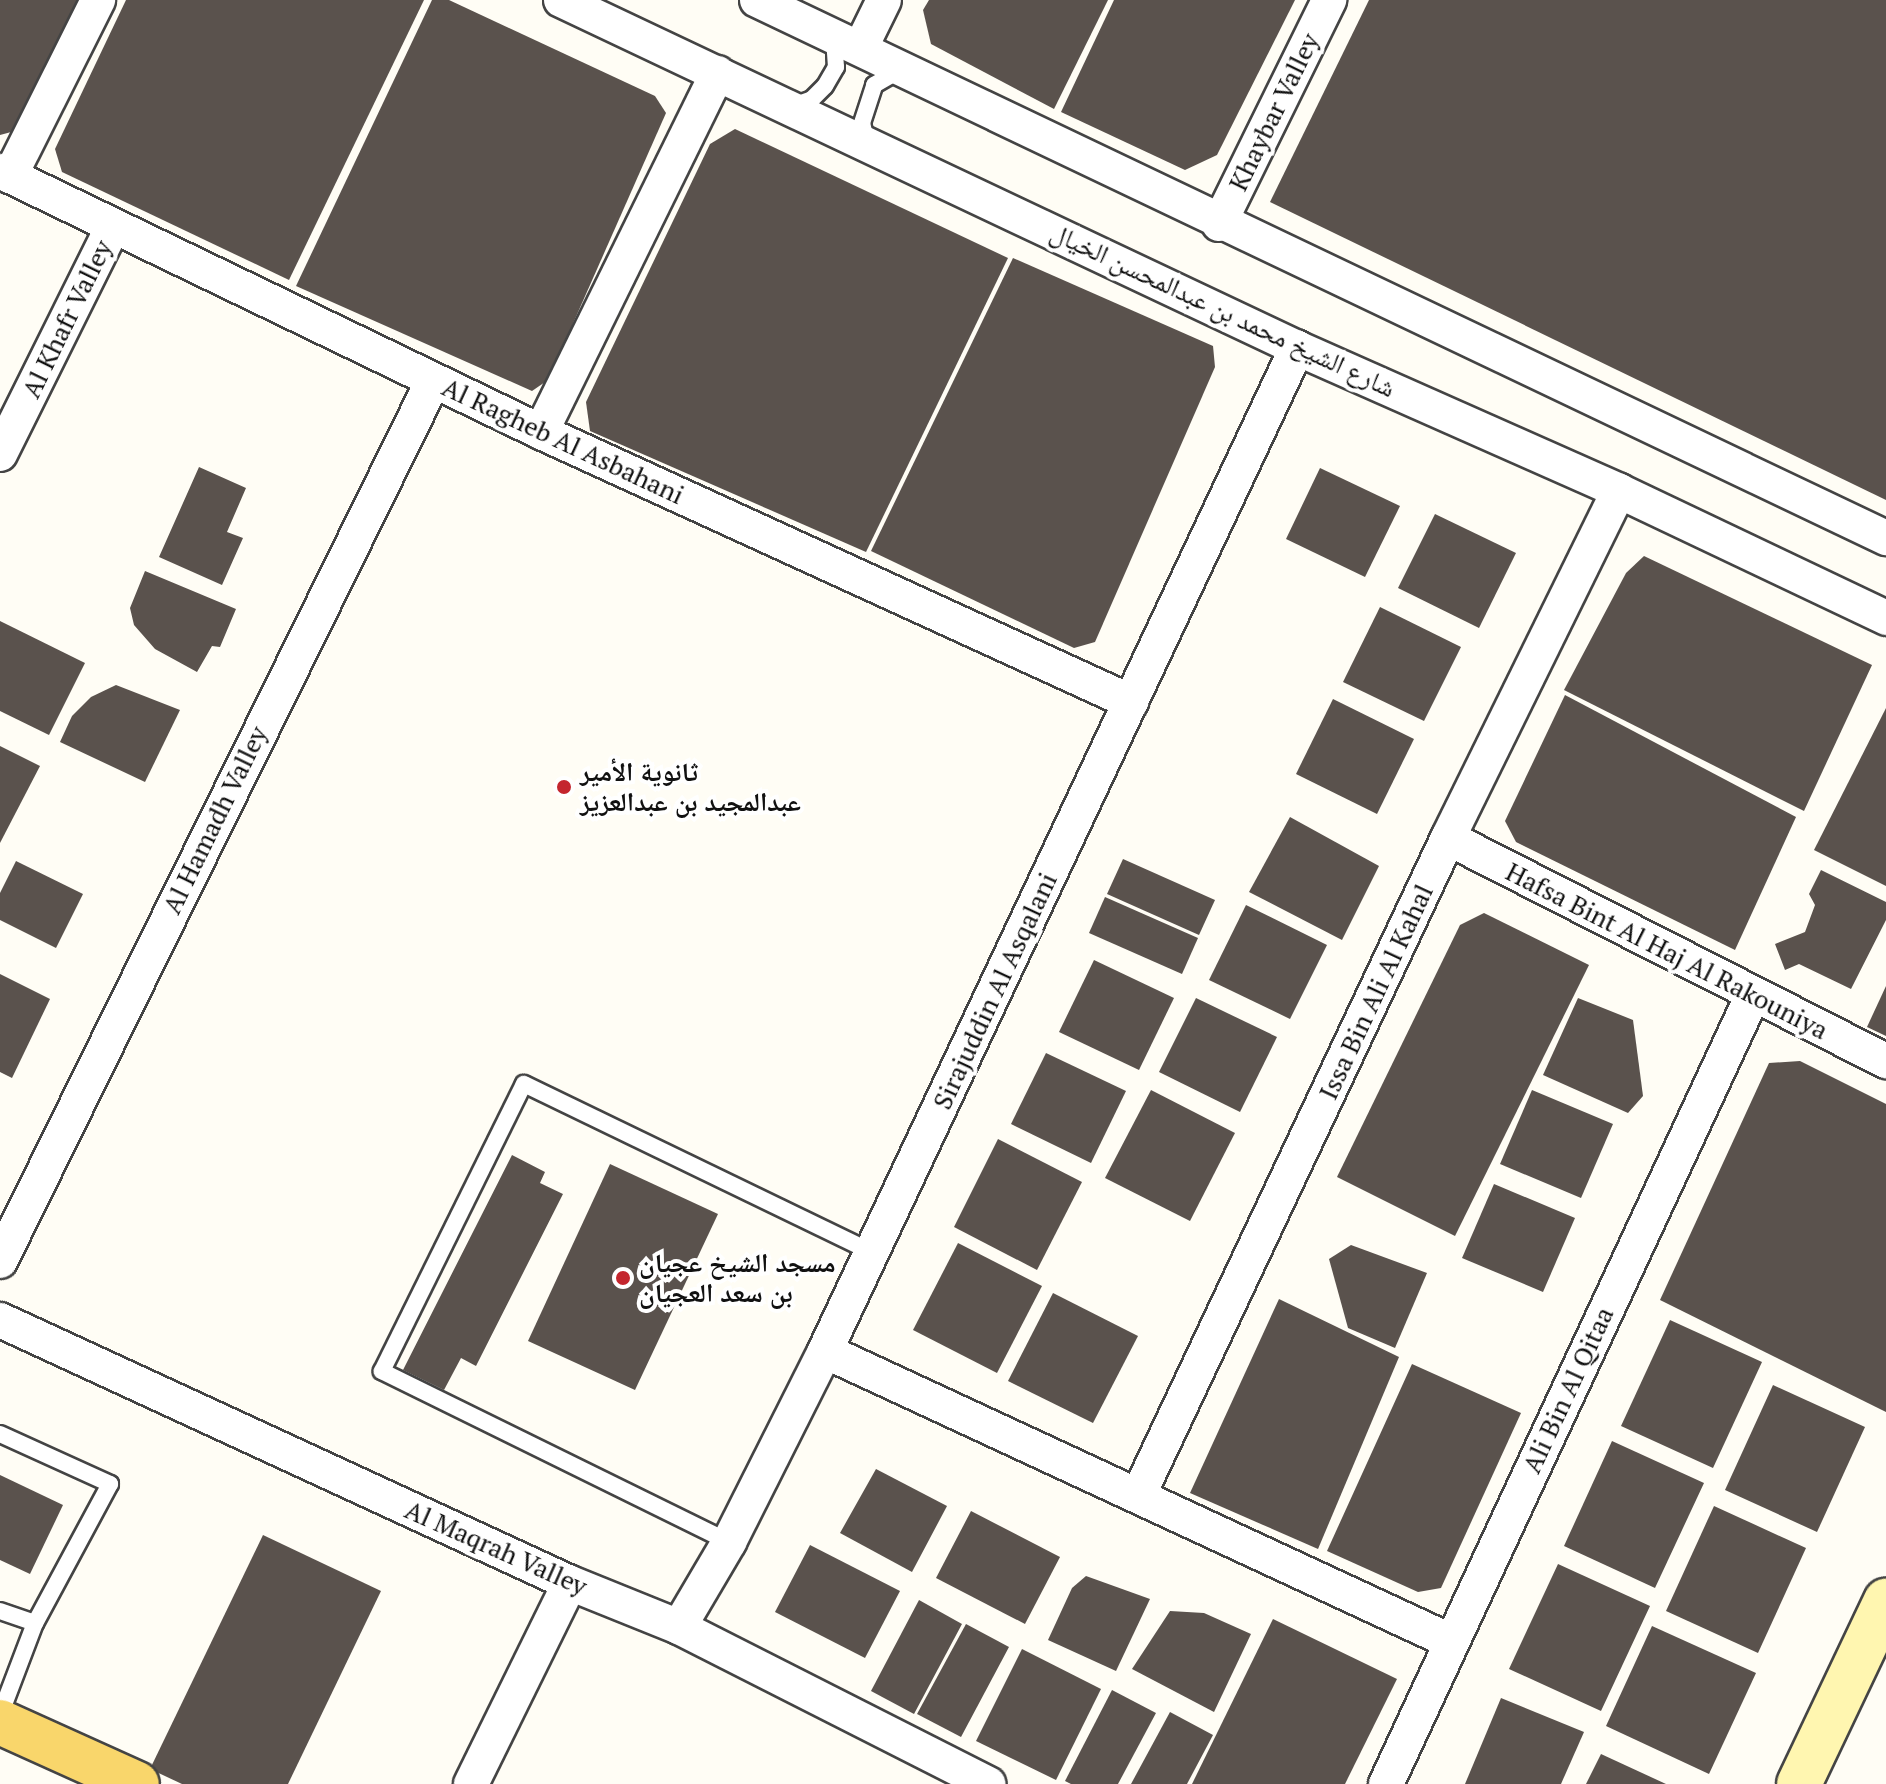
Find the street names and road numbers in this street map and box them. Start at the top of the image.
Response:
street label: Khaybar Valley [1222,28,1326,196]
street label: شارع الشيخ محمد بن عبدالمحسن الخيال [1046,216,1400,404]
street label: Al Khafr Valley [15,235,119,403]
street label: Al Ragheb Al Asbahani [437,371,689,511]
street label: Al Hamadh Valley [156,721,274,919]
street label: Hafsa Bint Al Haj Al Rakouniya [1500,856,1834,1046]
street label: Sirajuddin Al Asqalani [926,867,1064,1115]
street label: Issa Bin Ali Al Kahal [1312,879,1440,1105]
street label: Ali Bin Al Qitaa [1516,1302,1620,1478]
street label: Al Maqrah Valley [400,1494,592,1602]

